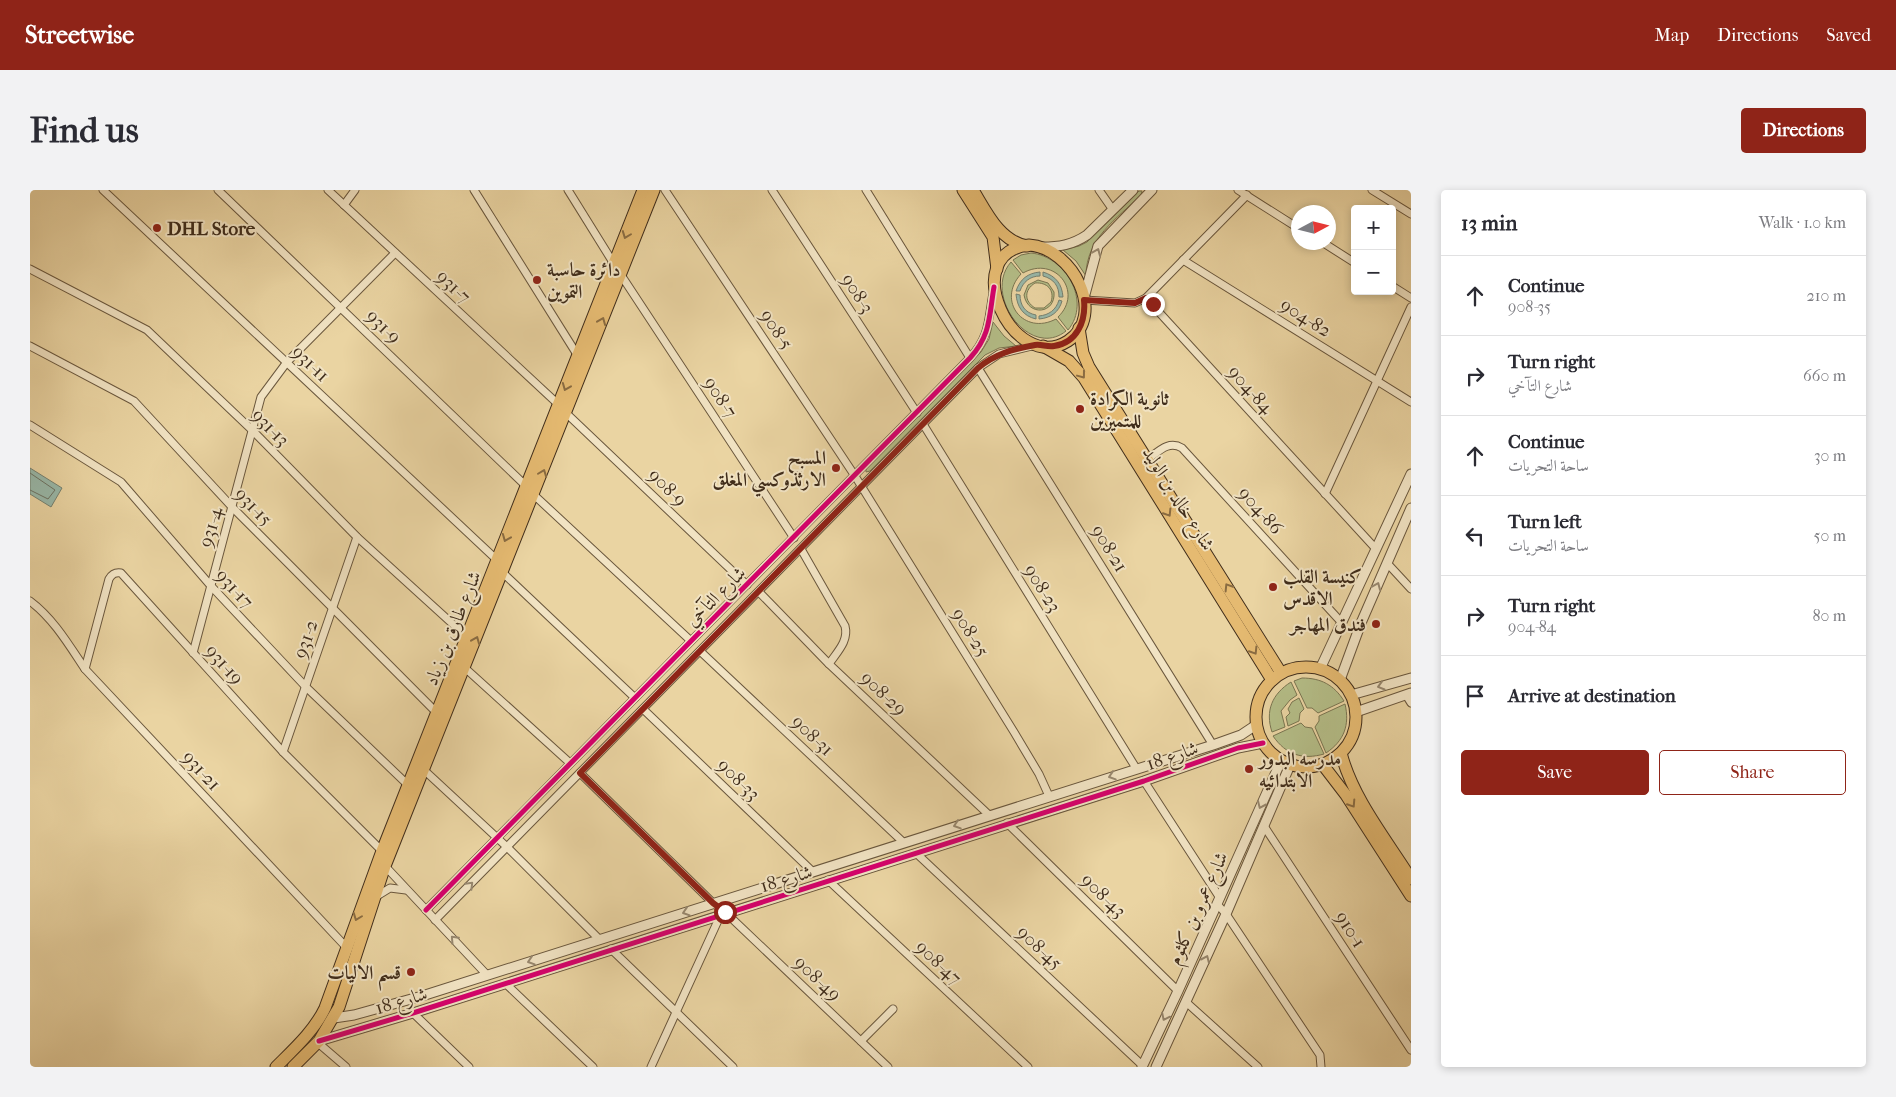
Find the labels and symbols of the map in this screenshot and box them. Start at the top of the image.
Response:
north arrow [1291,205,1336,250]
place label: DHL Store [167,218,256,240]
marker: DHL Store [151,222,163,234]
one-way arrow [622,231,632,239]
one-way arrow [1091,248,1101,256]
place label: دائرة حاسبة التموين [547,259,621,304]
street label: 931-7 [432,266,475,308]
street label: 908-3 [836,270,878,317]
marker: دائرة حاسبة التموين [531,274,543,286]
route end [1142,293,1165,316]
street label: 904-82 [1276,294,1335,342]
street label: 931-9 [361,305,405,348]
street label: 908-5 [755,306,797,354]
one-way arrow [597,318,607,326]
street label: 931-11 [287,341,334,386]
street label: 904-84 [1223,361,1278,419]
one-way arrow [1076,369,1084,378]
street label: 908-7 [699,373,741,422]
one-way arrow [562,382,572,390]
place label: ثانوية الكرادة للمتميزين [1090,388,1169,432]
marker: ثانوية الكرادة للمتميزين [1074,403,1086,415]
street label: 931-13 [247,404,294,451]
street label: شارع خالد بن الوليد [1134,443,1219,557]
place label: المسبح الارثذوكسي المغلق [713,447,826,497]
marker: المسبح الارثذوكسي المغلق [830,462,842,474]
street label: 908-9 [644,464,691,511]
one-way arrow [537,469,547,477]
street label: 904-86 [1233,482,1288,539]
street label: 931-15 [230,483,277,530]
street label: 931-4 [195,504,227,550]
one-way arrow [1162,507,1171,516]
street label: 908-21 [1086,521,1132,576]
one-way arrow [502,533,512,541]
street label: 908-23 [1019,560,1065,617]
street label: شارع التآخي [680,561,753,634]
street label: 931-17 [211,565,258,613]
place label: كنيسة القلب الاقدس [1283,566,1362,610]
street label: شارع طارق بن زياد [420,568,490,690]
marker: كنيسة القلب الاقدس [1267,581,1279,593]
one-way arrow [1371,582,1382,591]
one-way arrow [1224,584,1234,593]
street label: 908-25 [947,604,993,661]
place label: فندق المهاجر [1288,614,1366,636]
street label: 931-2 [289,617,323,661]
marker: فندق المهاجر [1370,618,1382,630]
one-way arrow [470,636,481,645]
street label: 931-19 [201,640,248,689]
one-way arrow [1247,645,1257,654]
street label: 908-29 [856,667,911,720]
one-way arrow [1377,681,1386,691]
street label: 908-31 [787,711,838,761]
street label: شارع 18 [1144,737,1202,779]
street label: 931-21 [178,746,225,795]
place label: مدرسه البدور الابتدائيه [1257,748,1341,792]
street label: 908-33 [712,754,764,805]
marker: مدرسه البدور الابتدائيه [1243,763,1255,775]
one-way arrow [1108,770,1117,780]
one-way arrow [1346,798,1355,807]
one-way arrow [1256,800,1267,809]
one-way arrow [954,820,962,830]
street label: شارع عمرو بن كلثوم [1163,848,1237,970]
street label: شارع 18 [758,861,816,901]
street label: 908-43 [1076,869,1130,922]
one-way arrow [464,882,473,891]
route start [714,901,737,924]
one-way arrow [682,906,690,916]
street label: 910-1 [1330,907,1370,952]
one-way arrow [353,912,364,921]
street label: 908-45 [1012,921,1067,974]
one-way arrow [451,936,460,945]
street label: 908-47 [911,936,966,989]
street label: 908-49 [789,952,845,1006]
one-way arrow [527,955,535,965]
one-way arrow [1199,955,1210,964]
place label: قسم الاليات [327,962,401,991]
marker: قسم الاليات [405,966,417,978]
street label: شارع 18 [373,983,431,1023]
one-way arrow [1161,1012,1172,1021]

